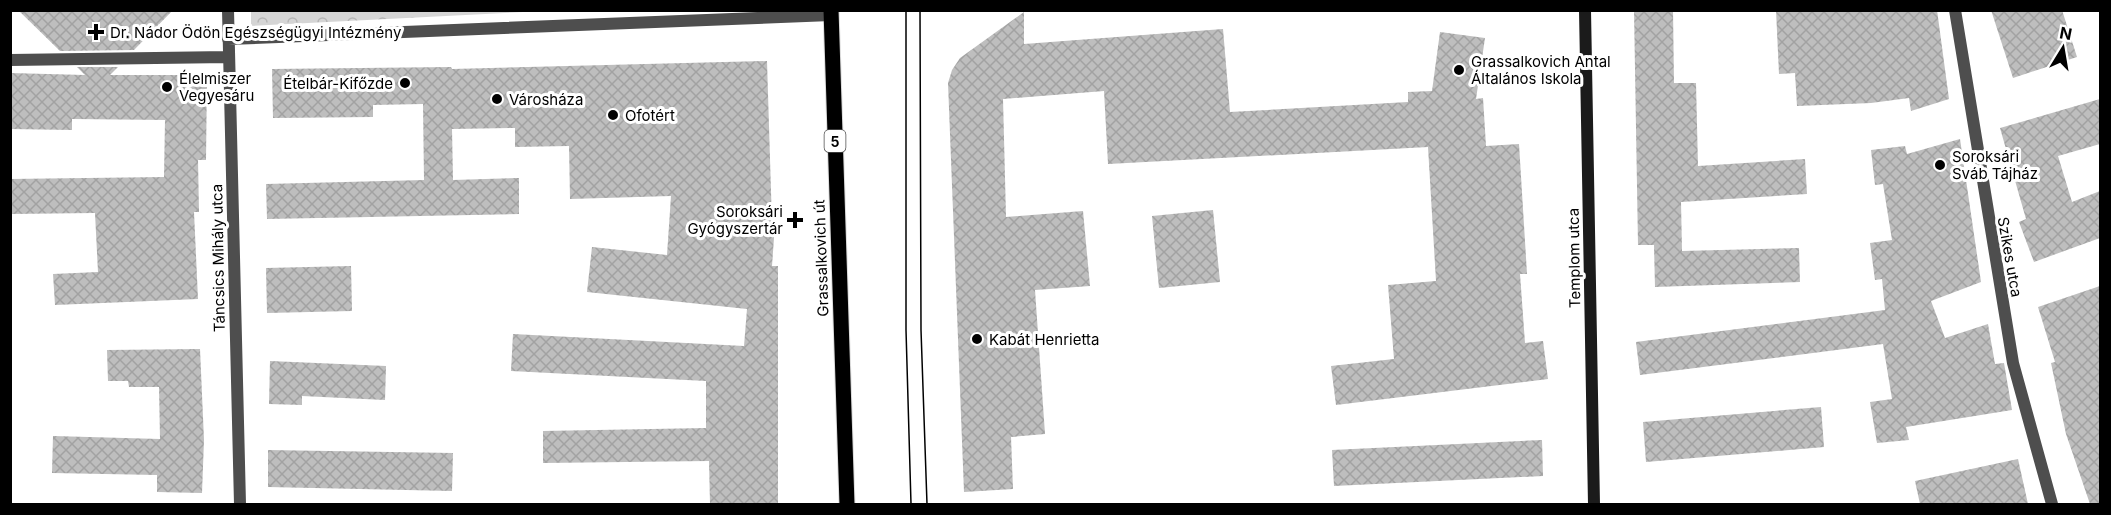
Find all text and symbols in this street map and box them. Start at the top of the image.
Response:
north arrow [2033,18,2093,78]
text: N [2058,22,2074,44]
marker: Dr. Nádor Ödön Egészségügyi Intézmény [87,23,105,41]
place label: Dr. Nádor Ödön Egészségügyi Intézmény [110,23,402,42]
place label: Grassalkovich Antal Általános Iskola [1471,52,1611,88]
marker: Grassalkovich Antal Általános Iskola [1452,63,1466,77]
place label: Élelmiszer Vegyesáru [179,69,254,105]
place label: Ételbár-Kifőzde [283,74,393,93]
marker: Ételbár-Kifőzde [398,76,412,90]
marker: Élelmiszer Vegyesáru [160,80,174,94]
place label: Városháza [509,90,583,109]
marker: Városháza [490,92,504,106]
place label: Ofotért [625,106,675,125]
marker: Ofotért [606,108,620,122]
road number: 5 [824,130,846,152]
place label: Soroksári Sváb Tájház [1952,147,2038,183]
marker: Soroksári Sváb Tájház [1933,158,1947,172]
street label: Táncsics Mihály utca [207,184,229,332]
street label: Grassalkovich út [809,199,833,317]
place label: Soroksári Gyógyszertár [687,202,783,238]
street label: Templom utca [1564,208,1584,308]
marker: Soroksári Gyógyszertár [788,213,802,227]
street label: Szikes utca [1994,215,2026,299]
place label: Kabát Henrietta [989,330,1099,349]
marker: Kabát Henrietta [970,332,984,346]

